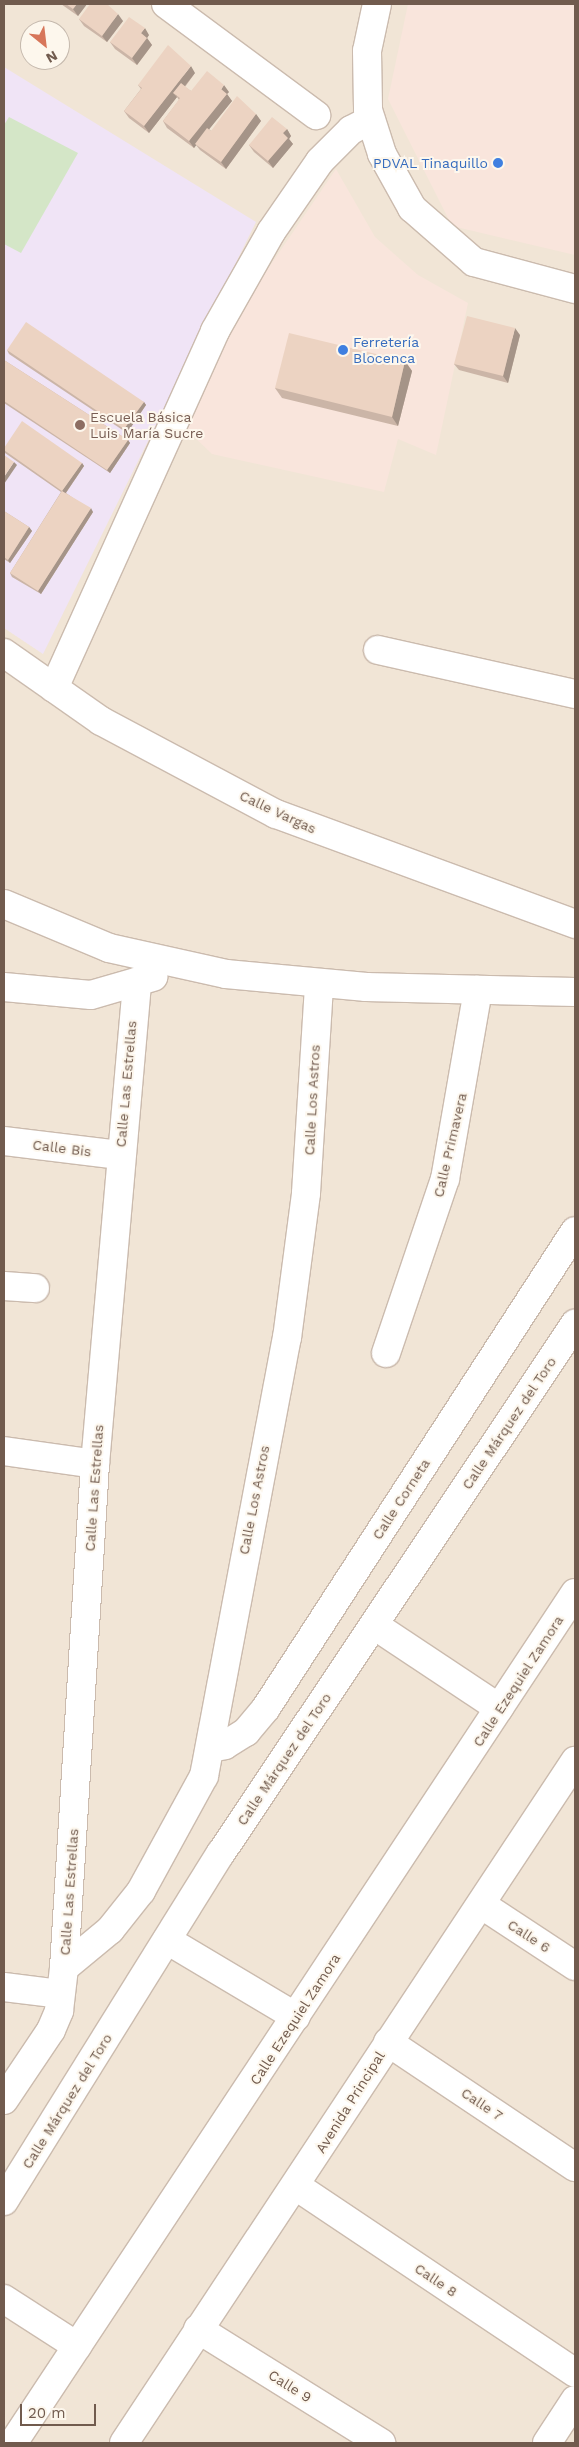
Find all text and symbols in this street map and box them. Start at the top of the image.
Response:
north arrow [20,20,70,70]
text: N [43,48,60,67]
place label: PDVAL Tinaquillo [372,155,488,171]
marker: PDVAL Tinaquillo [492,157,504,169]
place label: Ferretería Blocenca [353,334,419,367]
marker: Ferretería Blocenca [337,344,349,356]
place label: Escuela Básica Luis María Sucre [90,409,204,442]
marker: Escuela Básica Luis María Sucre [74,419,86,431]
street label: Calle Vargas [237,787,319,837]
street label: Calle Las Estrellas [112,1020,140,1148]
street label: Calle Los Astros [301,1044,323,1156]
street label: Calle Primavera [430,1091,470,1199]
street label: Calle Bis [32,1136,92,1160]
street label: Calle Márquez del Toro [458,1353,560,1493]
street label: Calle Las Estrellas [81,1424,107,1552]
street label: Calle Los Astros [235,1444,273,1556]
street label: Calle Corneta [369,1455,433,1543]
street label: Calle Ezequiel Zamora [469,1612,567,1750]
street label: Calle Márquez del Toro [233,1689,335,1829]
street label: Calle Las Estrellas [56,1828,82,1956]
street label: Calle 6 [505,1916,553,1956]
street label: Calle Ezequiel Zamora [246,1950,344,2088]
street label: Calle Márquez del Toro [18,2030,116,2172]
street label: Avenida Principal [312,2048,388,2156]
street label: Calle 7 [458,2084,506,2124]
street label: Calle 8 [412,2260,460,2300]
street label: Calle 9 [265,2366,315,2406]
scale bar [22,2394,99,2426]
text: 20 m [28,2404,66,2422]

